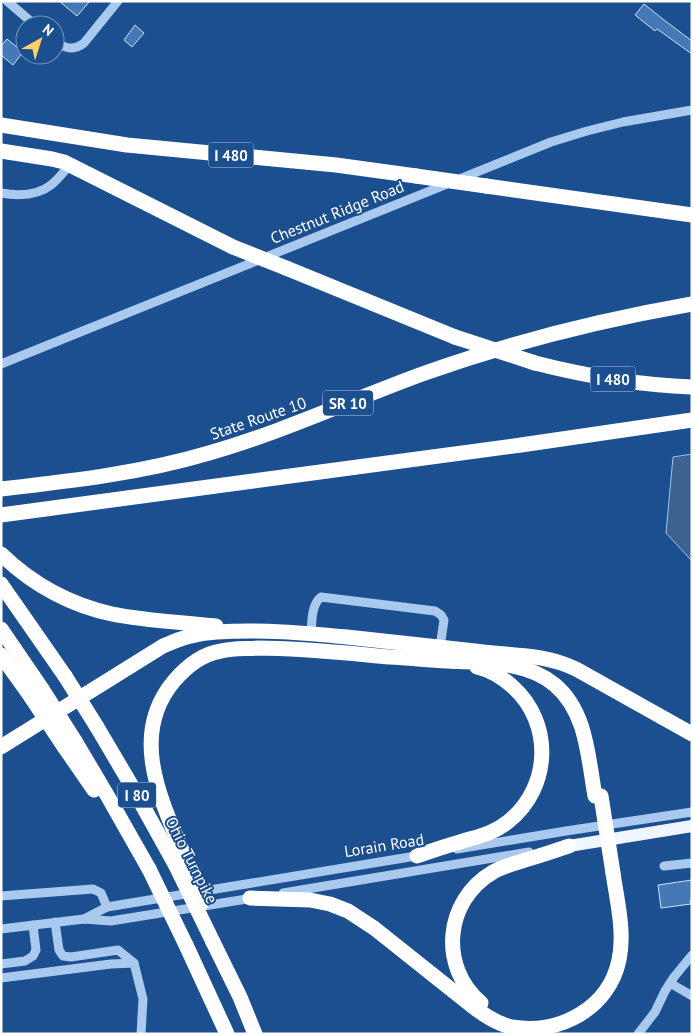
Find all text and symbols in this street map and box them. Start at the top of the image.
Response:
north arrow [15,15,65,65]
text: N [39,20,57,40]
road number: I 480 [208,142,254,168]
street label: Chestnut Ridge Road [267,176,407,248]
road number: I 480 [590,366,636,392]
road number: SR 10 [323,390,373,416]
street label: State Route 10 [207,392,309,444]
road number: I 80 [118,782,156,808]
street label: Ohio Turnpike [162,813,222,907]
street label: Lorain Road [343,829,425,861]

